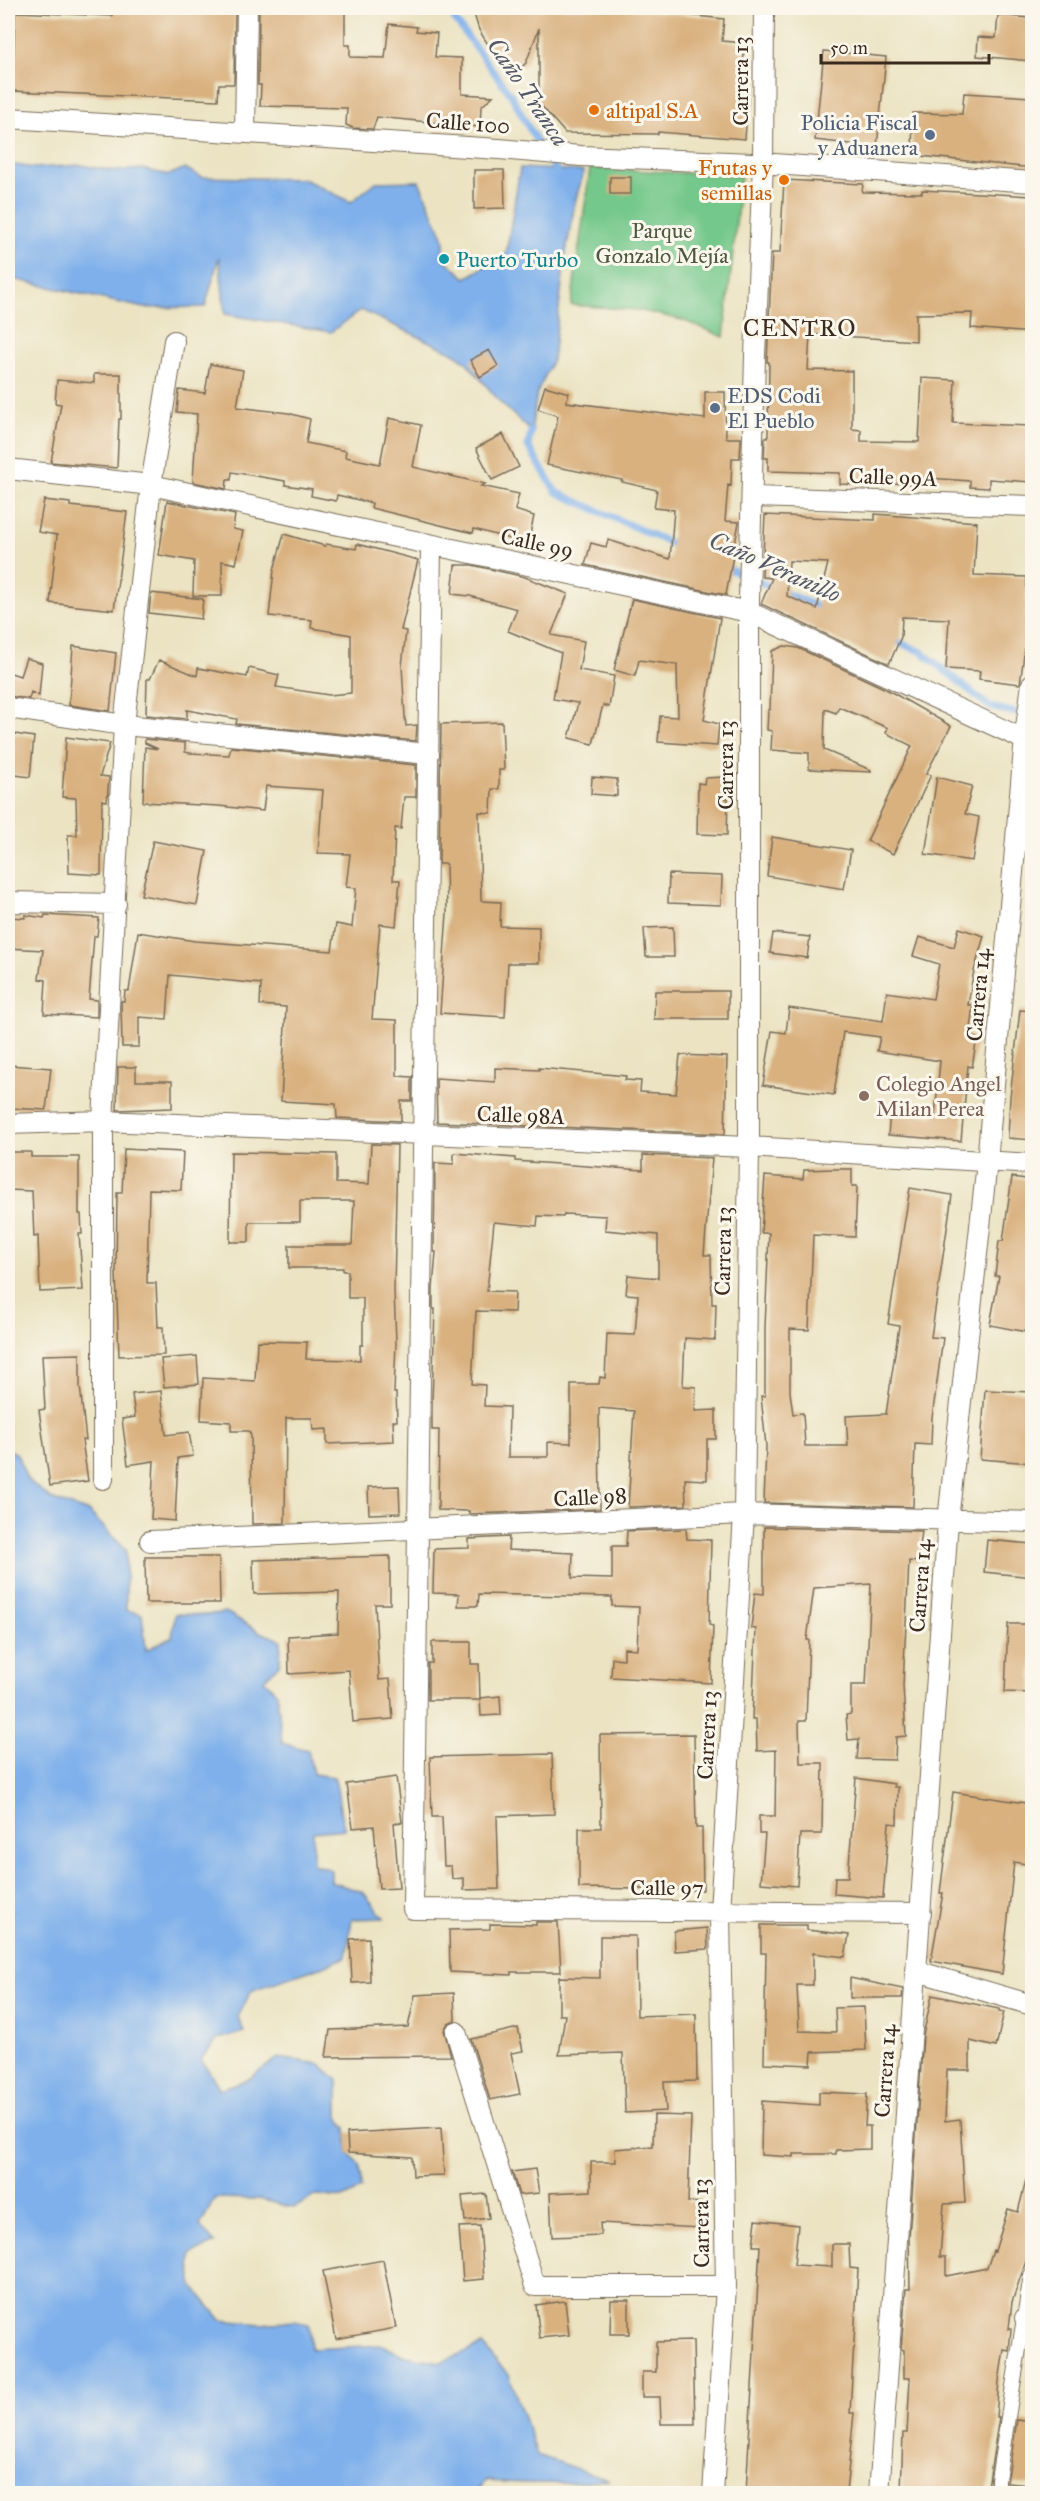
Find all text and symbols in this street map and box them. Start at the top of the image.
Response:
scale bar [821,27,989,65]
water label: Caño Tranca [481,32,575,152]
street label: Carrera 13 [727,36,754,126]
text: 50 m [830,37,868,59]
place label: altipal S.A [606,97,699,124]
marker: altipal S.A [587,103,601,117]
street label: Calle 100 [425,107,511,139]
place label: Policia Fiscal y Aduanera [801,109,919,161]
marker: Policia Fiscal y Aduanera [923,128,937,142]
place label: Frutas y semillas [698,154,773,206]
marker: Frutas y semillas [777,173,791,187]
park label: Parque Gonzalo Mejía [596,217,729,269]
place label: Puerto Turbo [456,246,578,273]
marker: Puerto Turbo [437,252,451,266]
district label: CENTRO [743,313,857,343]
place label: EDS Codi El Pueblo [727,382,821,434]
marker: EDS Codi El Pueblo [708,401,722,415]
street label: Calle 99A [848,462,938,492]
street label: Calle 99 [498,522,576,564]
water label: Caño Veranillo [705,525,845,609]
street label: Carrera 13 [712,720,739,810]
street label: Carrera 14 [960,947,996,1043]
place label: Colegio Angel Milan Perea [876,1070,1002,1122]
marker: Colegio Angel Milan Perea [857,1089,871,1103]
street label: Calle 98A [476,1100,566,1130]
street label: Carrera 13 [709,1206,737,1296]
street label: Calle 98 [553,1482,627,1512]
street label: Carrera 14 [903,1538,937,1633]
street label: Carrera 13 [691,1690,723,1780]
street label: Calle 97 [630,1874,704,1901]
street label: Carrera 14 [868,2023,902,2118]
street label: Carrera 13 [687,2178,715,2268]

